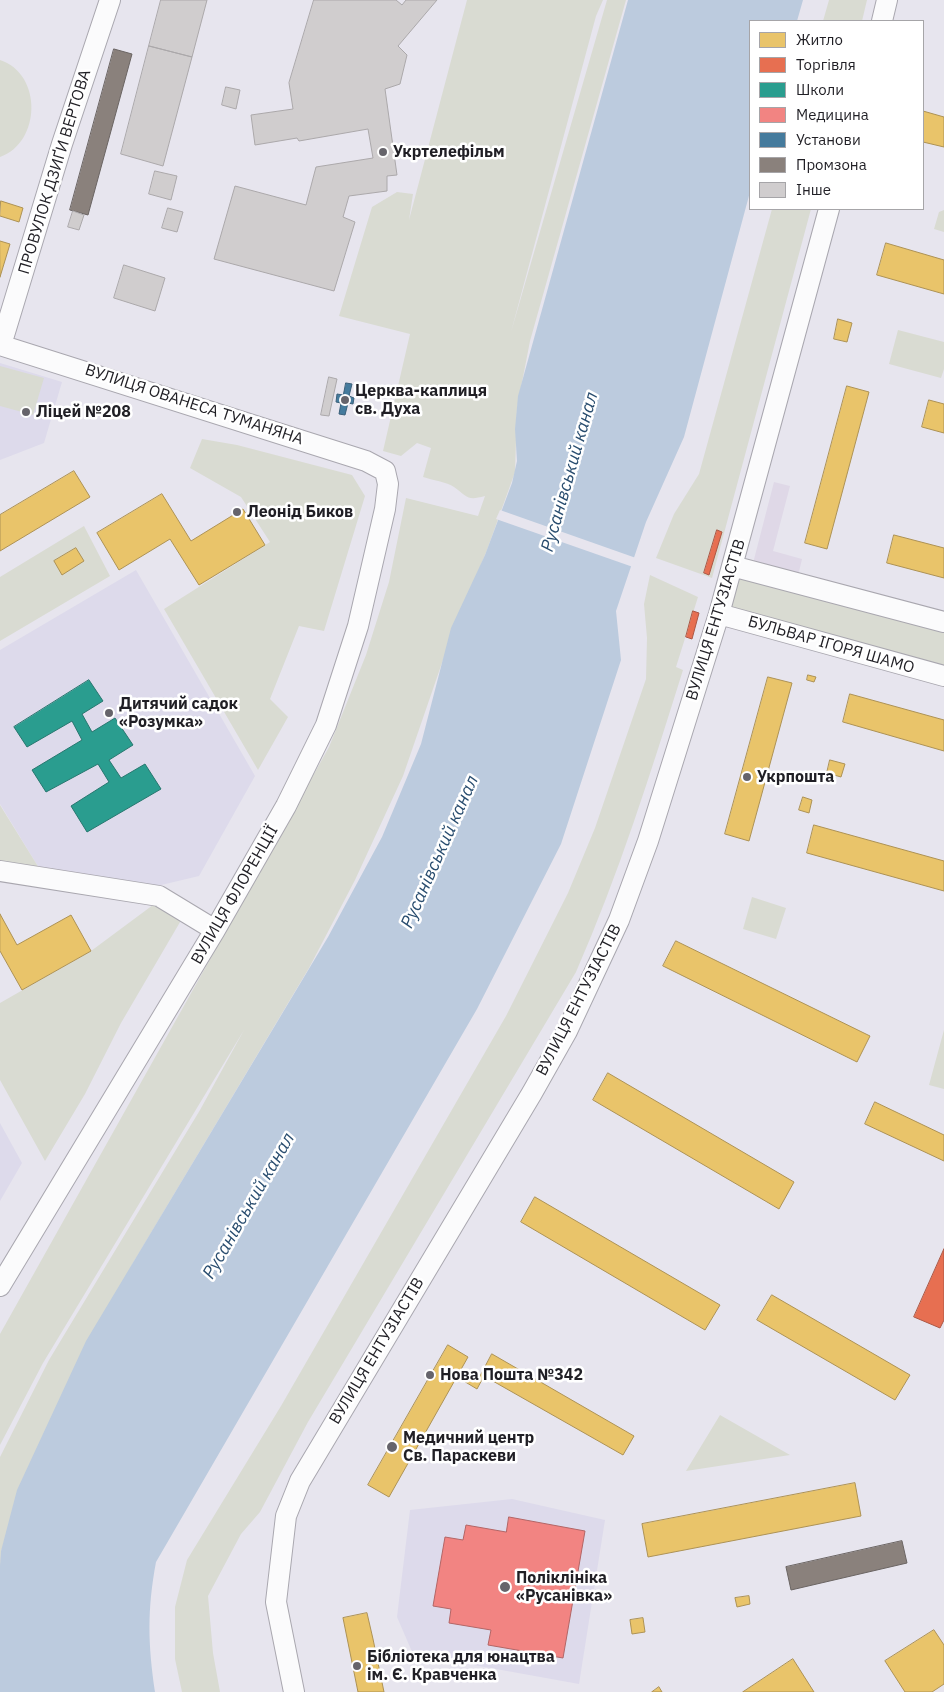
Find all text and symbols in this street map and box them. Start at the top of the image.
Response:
legend [749,20,924,210]
text: Житло [796,30,843,49]
text: Торгівля [796,55,856,74]
street label: ПРОВУЛОК ДЗИҐИ ВЕРТОВА [15,67,95,277]
text: Школи [796,80,844,99]
text: Медицина [796,105,869,124]
text: Установи [796,130,861,149]
place label: Укртелефільм [393,142,505,162]
marker: Укртелефільм [377,146,389,158]
text: Промзона [796,155,867,174]
text: Інше [796,180,831,199]
street label: ВУЛИЦЯ ОВАНЕСА ТУМАНЯНА [82,361,306,449]
place label: Церква-каплиця св. Духа [355,381,487,419]
water label: Русанівський канал [537,390,603,554]
marker: Церква-каплиця св. Духа [339,394,351,406]
place label: Ліцей №208 [36,402,131,422]
marker: Ліцей №208 [20,406,32,418]
place label: Леонід Биков [247,502,353,522]
marker: Леонід Биков [231,506,243,518]
street label: ВУЛИЦЯ ЕНТУЗІАСТІВ [682,537,750,703]
street label: БУЛЬВАР ІГОРЯ ШАМО [746,612,916,678]
place label: Дитячий садок «Розумка» [119,694,238,732]
marker: Дитячий садок «Розумка» [103,707,115,719]
place label: Укрпошта [757,767,834,787]
marker: Укрпошта [741,771,753,783]
water label: Русанівський канал [397,772,483,932]
street label: ВУЛИЦЯ ФЛОРЕНЦІЇ [187,822,283,968]
street label: ВУЛИЦЯ ЕНТУЗІАСТІВ [532,921,626,1079]
water label: Русанівський канал [198,1129,300,1283]
street label: ВУЛИЦЯ ЕНТУЗІАСТІВ [326,1274,428,1428]
place label: Нова Пошта №342 [440,1365,583,1385]
marker: Нова Пошта №342 [424,1369,436,1381]
place label: Медичний центр Св. Параскеви [403,1428,534,1466]
marker: Медичний центр Св. Параскеви [385,1440,399,1454]
place label: Поліклініка «Русанівка» [516,1568,612,1606]
marker: Поліклініка «Русанівка» [498,1580,512,1594]
place label: Бібліотека для юнацтва ім. Є. Кравченка [367,1647,555,1685]
marker: Бібліотека для юнацтва ім. Є. Кравченка [351,1660,363,1672]

